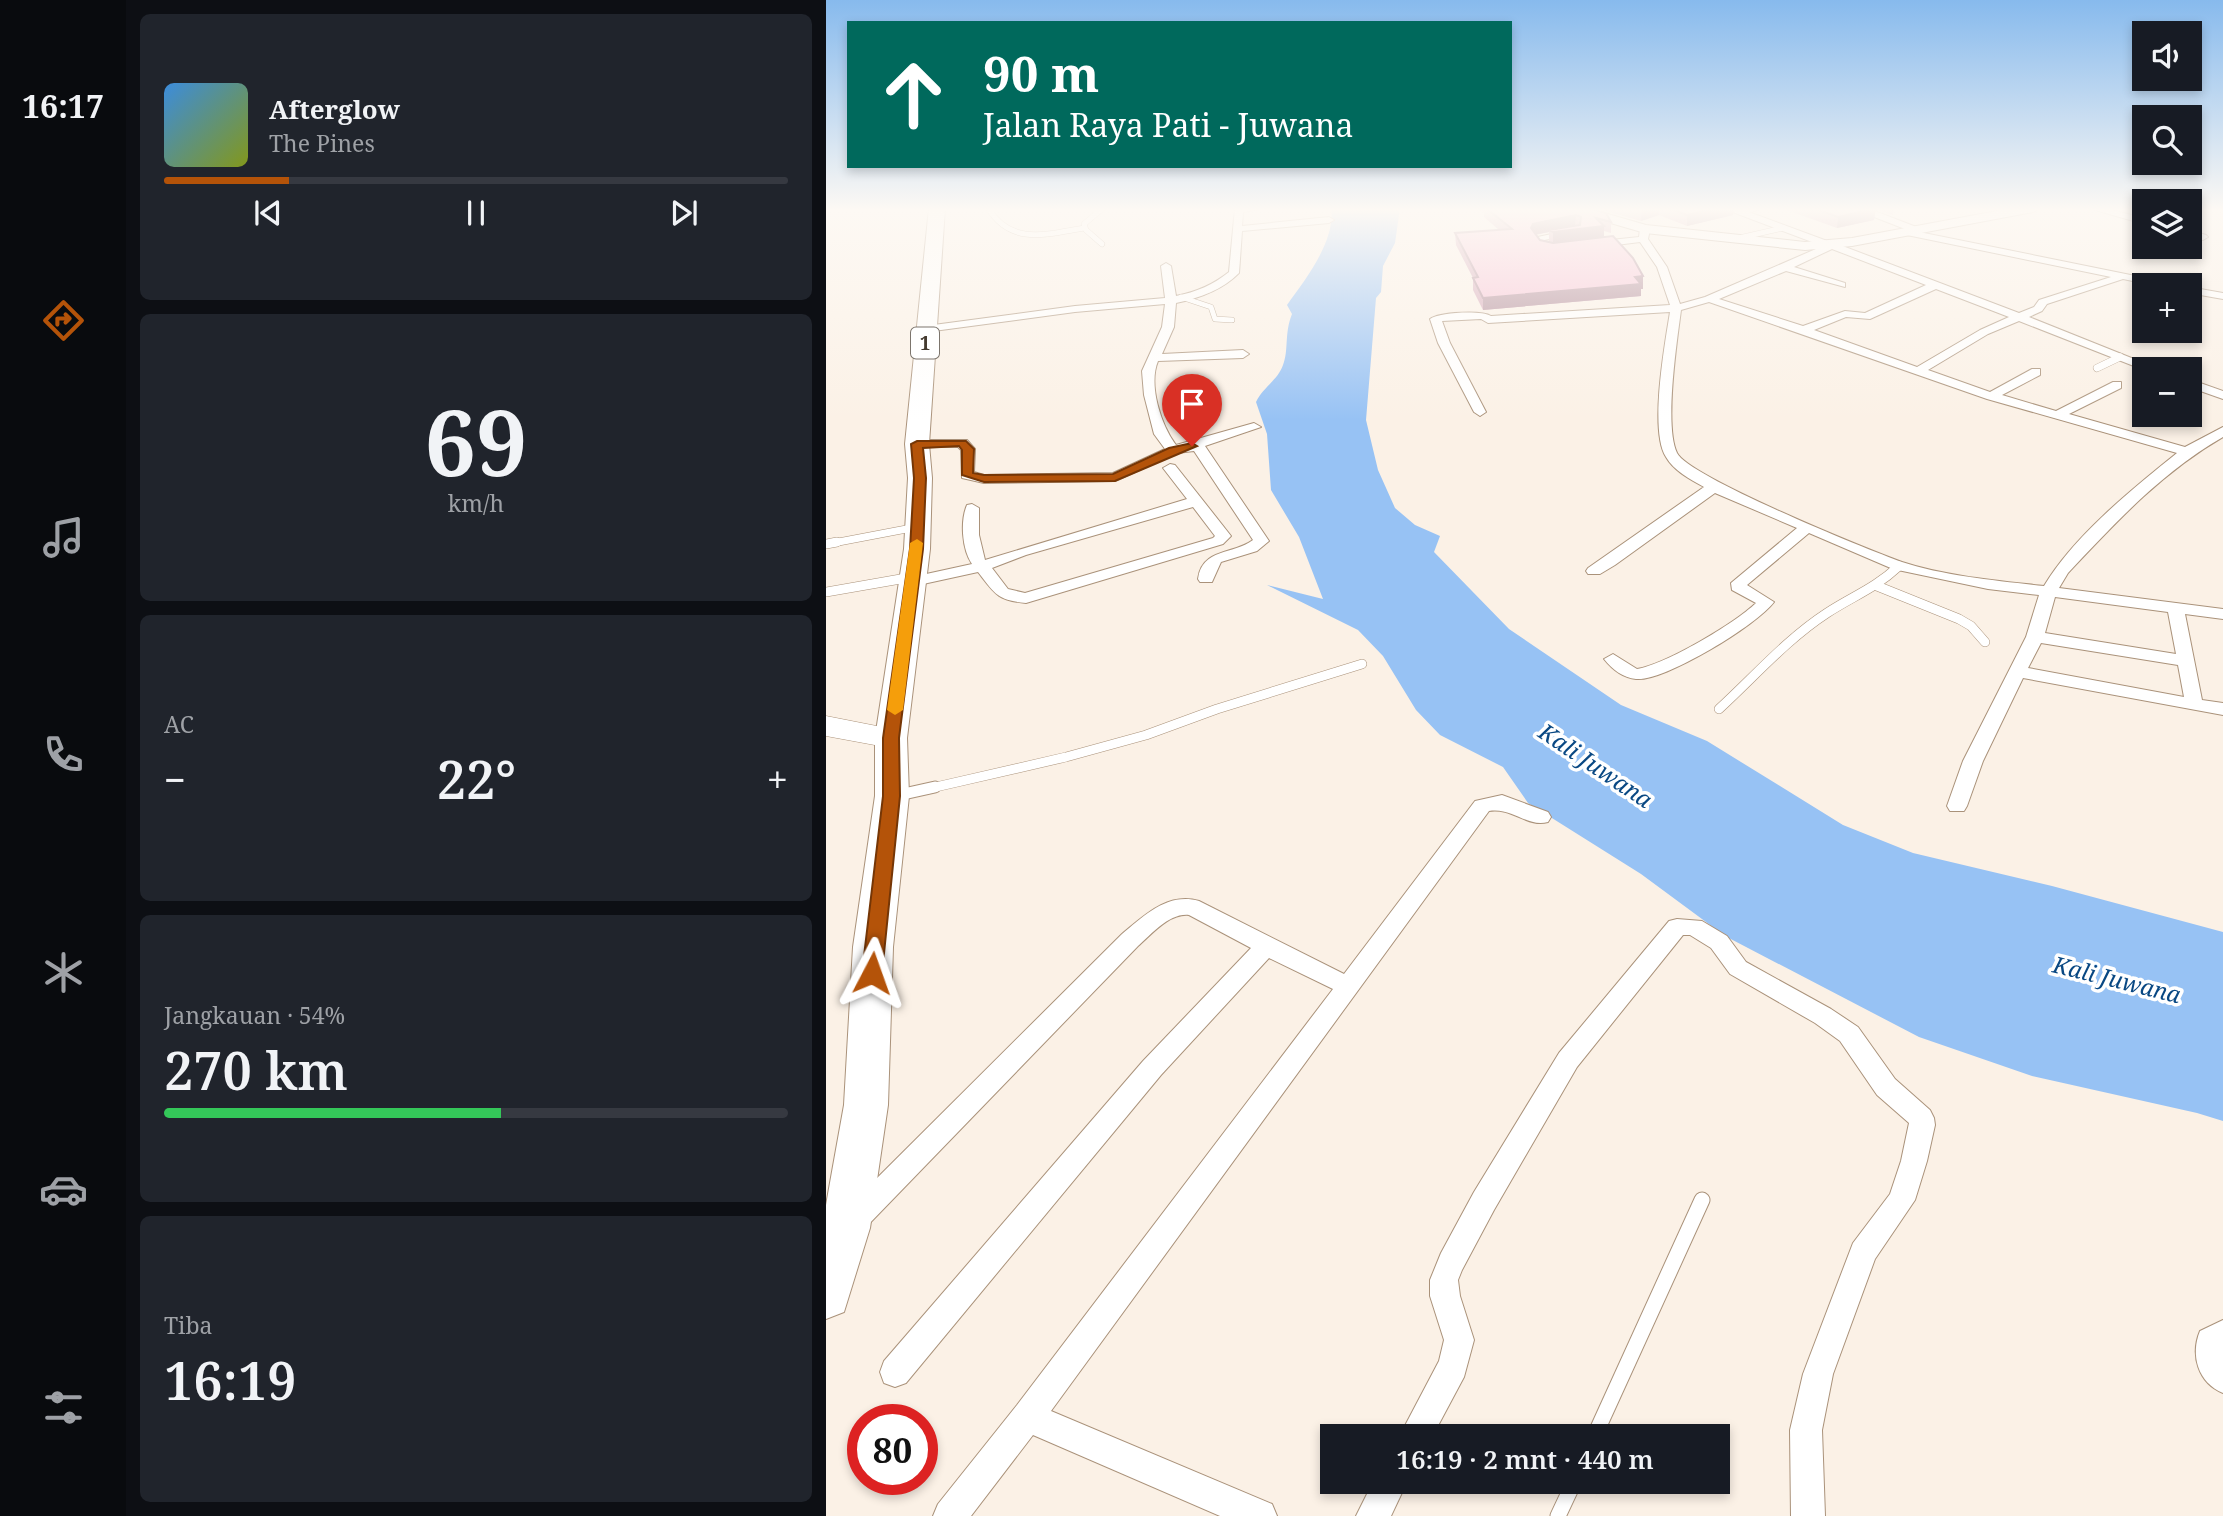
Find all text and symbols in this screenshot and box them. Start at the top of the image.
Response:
map controls [2132,21,2202,427]
button: sound [2132,21,2202,91]
text: 90 m [983,40,1099,106]
icon: ahead [868,49,959,140]
text: 16:17 [22,84,104,127]
text: Afterglow [269,91,400,127]
text: Jalan Raya Pati - Juwana [983,103,1354,146]
button: search [2132,105,2202,175]
text: The Pines [269,127,375,159]
button: layers [2132,189,2202,259]
icon: previous [249,194,287,232]
icon: pause [457,194,495,232]
icon: next [665,194,703,232]
button: + [2132,273,2202,343]
icon: directions [39,296,88,345]
road number: 1 [911,328,939,358]
button: − [2132,357,2202,427]
pin [1162,374,1222,446]
text: 69 [425,379,527,503]
icon: arrive [1173,385,1211,423]
text: km/h [448,487,504,519]
icon: music [39,513,88,562]
text: AC [164,708,194,740]
water label: Kali Juwana [1532,715,1660,815]
icon: phone [39,730,88,779]
text: 22° [437,743,516,814]
text: − [164,753,186,805]
text: + [767,753,788,805]
position arrow [835,936,909,1010]
water label: Kali Juwana [2049,947,2185,1010]
icon: climate [39,948,88,997]
text: Jangkauan · 54% [164,999,345,1031]
text: 270 km [164,1034,348,1105]
icon: car [39,1165,88,1214]
text: Tiba [164,1309,213,1341]
text: 16:19 [164,1344,297,1415]
icon: filters [39,1383,88,1432]
speed limit sign: 80 [847,1404,938,1495]
text: 16:19 · 2 mnt · 440 m [1396,1441,1654,1477]

